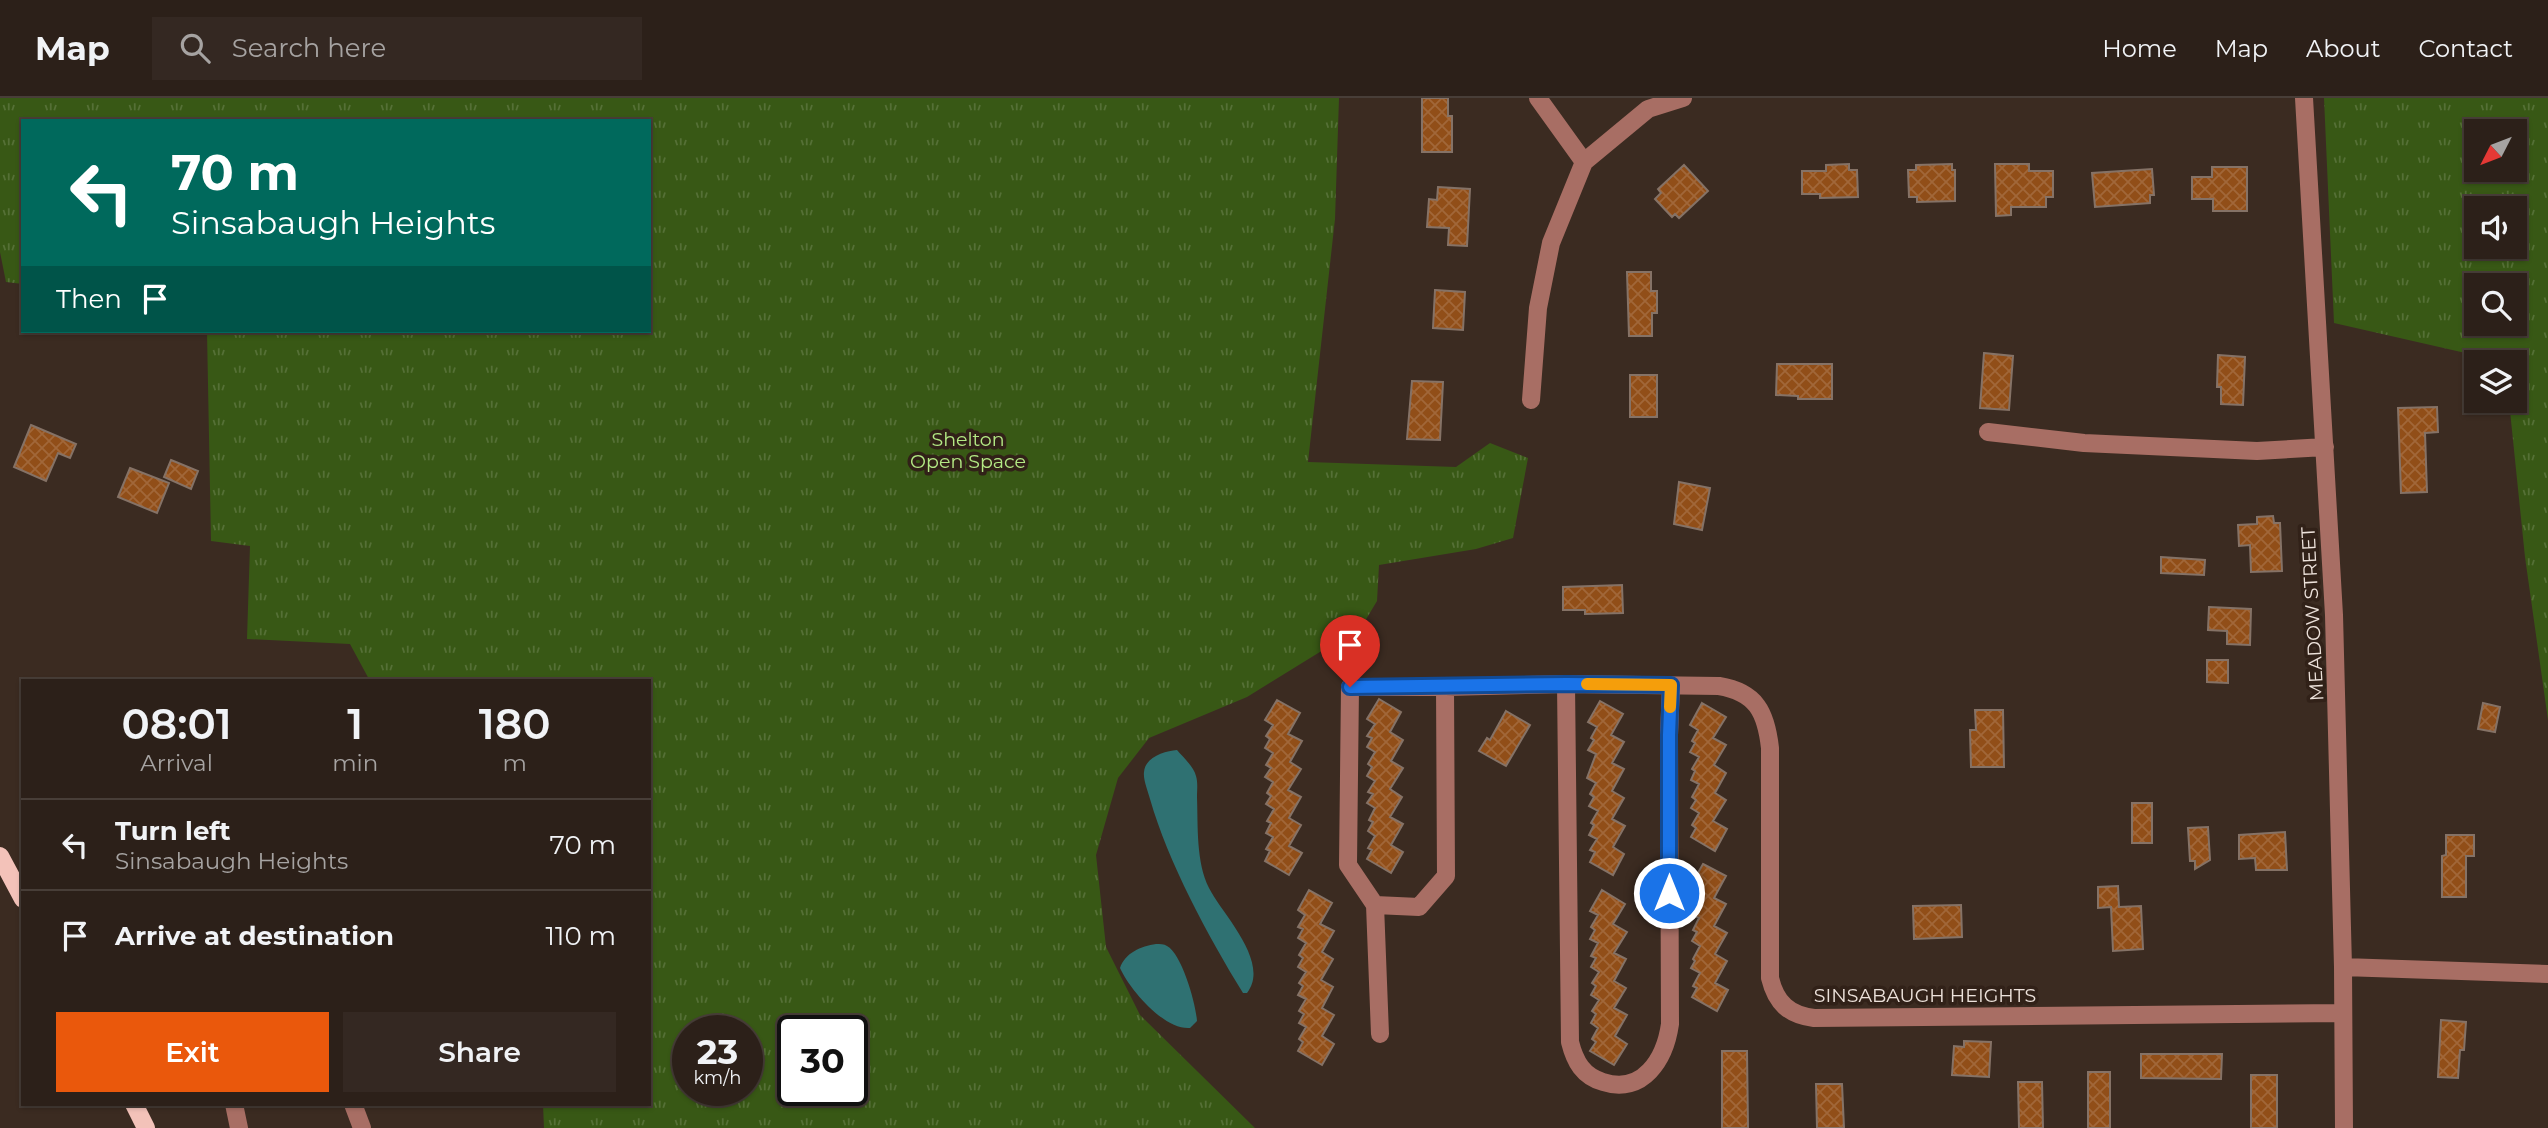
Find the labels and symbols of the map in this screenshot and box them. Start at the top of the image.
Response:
north arrow [2464,119,2527,182]
park label: Shelton Open Space [910,428,1026,473]
street label: MEADOW STREET [2296,526,2329,702]
pin [1320,615,1380,687]
position arrow [1632,856,1706,930]
street label: SINSABAUGH HEIGHTS [1814,984,2036,1007]
speed limit sign: 30 [777,1015,868,1106]

